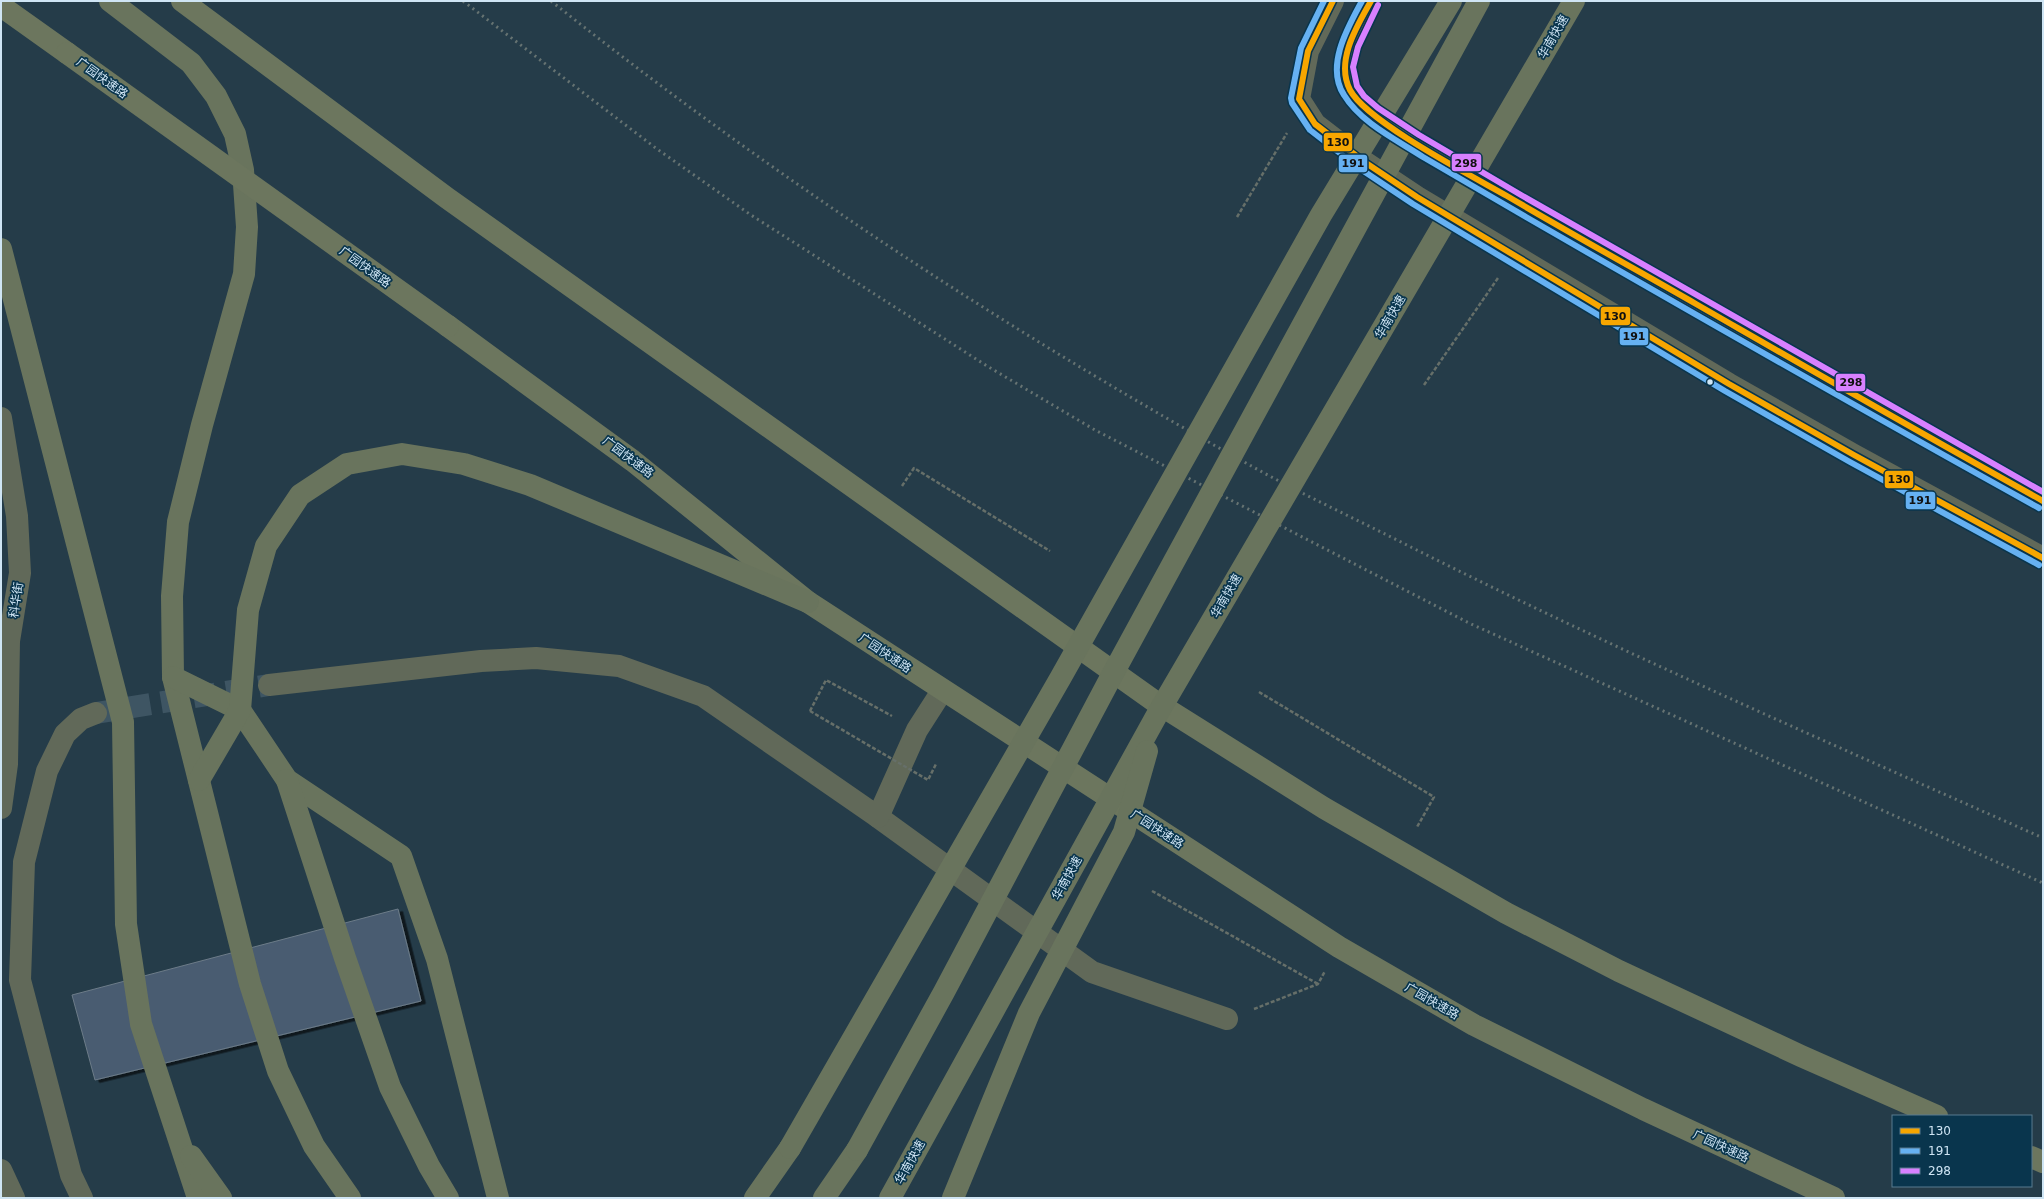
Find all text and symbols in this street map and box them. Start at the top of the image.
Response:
street label: 华南快速 [1535,13,1571,61]
street label: 广园快速路 [74,55,130,101]
line badge: 130 [1323,132,1353,152]
text: 130 [1327,136,1350,149]
line badge: 298 [1451,153,1482,172]
line badge: 191 [1338,154,1368,173]
text: 191 [1342,157,1364,170]
text: 298 [1455,157,1477,170]
street label: 广园快速路 [337,244,393,290]
street label: 华南快速 [1372,293,1408,341]
line badge: 130 [1600,306,1631,326]
text: 130 [1604,310,1627,323]
line badge: 191 [1619,327,1649,346]
text: 191 [1623,330,1645,343]
line badge: 298 [1835,373,1866,392]
text: 298 [1840,376,1862,389]
unlabelled marker [1705,377,1715,387]
street label: 广园快速路 [600,433,656,481]
line badge: 130 [1884,470,1914,489]
text: 130 [1888,473,1911,486]
line badge: 191 [1905,491,1936,510]
text: 191 [1909,494,1931,507]
street label: 华南快速 [1208,572,1244,620]
street label: 科华街 [6,581,26,619]
street label: 广园快速路 [856,630,914,676]
street label: 广园快速路 [1128,807,1186,851]
street label: 华南快速 [1049,854,1085,902]
street label: 广园快速路 [1403,980,1461,1022]
legend [1892,1115,2032,1187]
text: 130 [1928,1124,1951,1138]
street label: 广园快速路 [1691,1127,1751,1165]
street label: 华南快速 [892,1138,928,1186]
text: 191 [1928,1144,1951,1158]
text: 298 [1928,1164,1951,1178]

